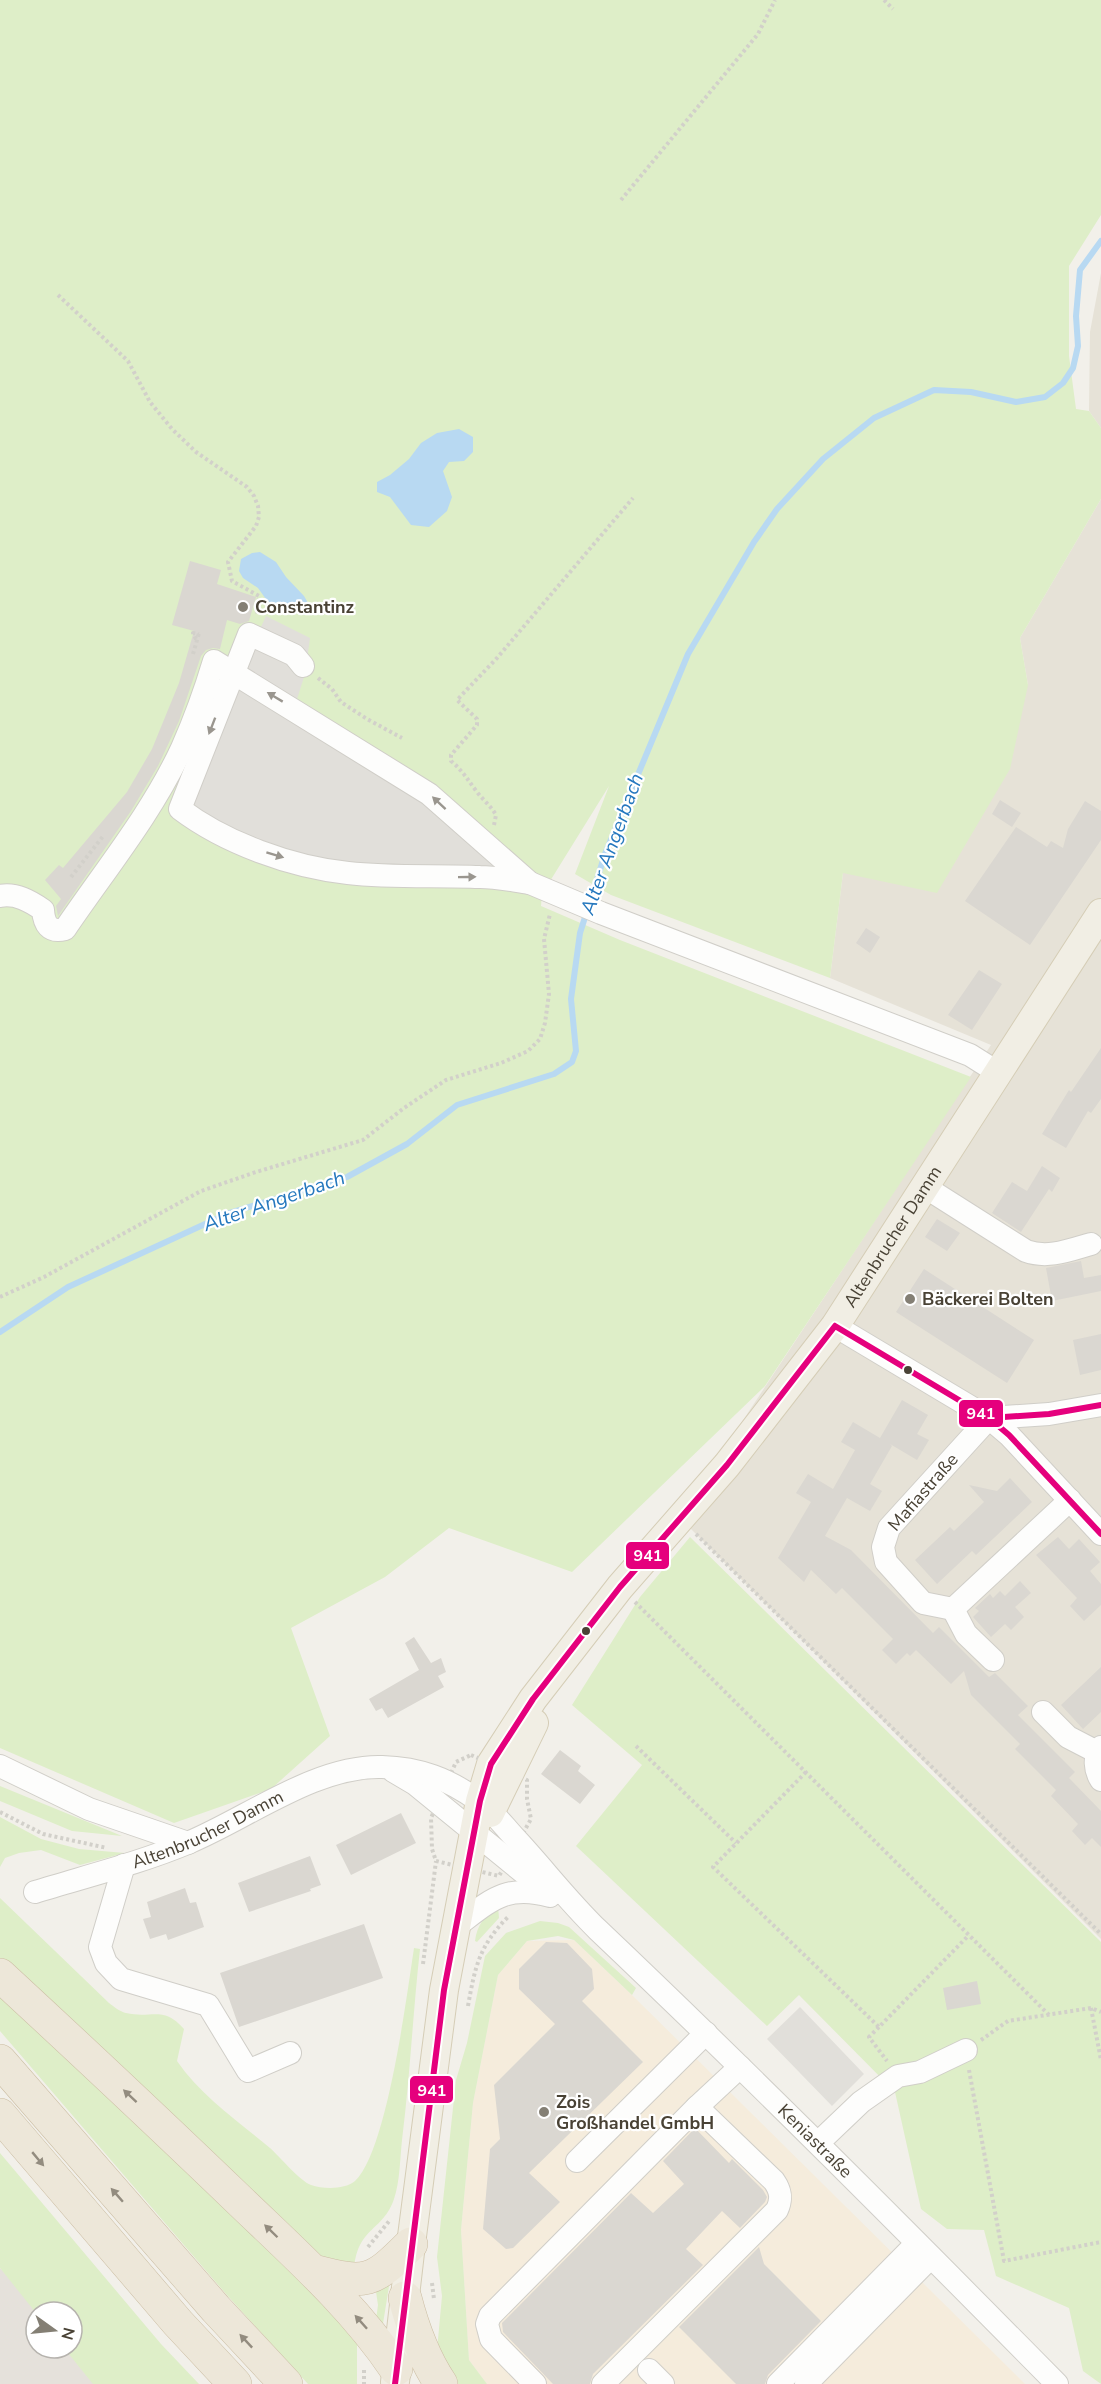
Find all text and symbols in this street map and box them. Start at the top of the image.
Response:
place label: Constantinz [255,595,355,619]
marker: Constantinz [236,600,250,614]
one-way arrow [267,692,283,703]
one-way arrow [207,718,217,736]
water label: Alter Angerbach [574,770,650,919]
one-way arrow [432,797,447,810]
one-way arrow [266,851,284,860]
one-way arrow [458,872,477,882]
street label: Altenbrucher Damm [838,1161,947,1312]
water label: Alter Angerbach [198,1164,349,1238]
place label: Bäckerei Bolten [922,1287,1053,1311]
marker: Bäckerei Bolten [903,1292,917,1306]
unlabelled marker [902,1364,914,1376]
line badge: 941 [958,1399,1004,1428]
text: 941 [967,1403,995,1425]
street label: Mafiastraße [882,1448,964,1536]
line badge: 941 [625,1541,670,1570]
text: 941 [634,1545,662,1567]
unlabelled marker [580,1625,592,1637]
street label: Altenbrucher Damm [129,1784,287,1874]
line badge: 941 [409,2075,454,2104]
text: 941 [418,2080,446,2102]
one-way arrow [123,2089,138,2103]
place label: Zois Großhandel GmbH [556,2090,714,2135]
street label: Keniastraße [773,2099,858,2183]
marker: Zois Großhandel GmbH [537,2105,551,2119]
one-way arrow [31,2151,44,2166]
one-way arrow [111,2188,124,2203]
one-way arrow [264,2224,278,2238]
north arrow [24,2300,84,2360]
one-way arrow [354,2315,368,2330]
text: N [55,2325,80,2342]
one-way arrow [240,2334,253,2349]

